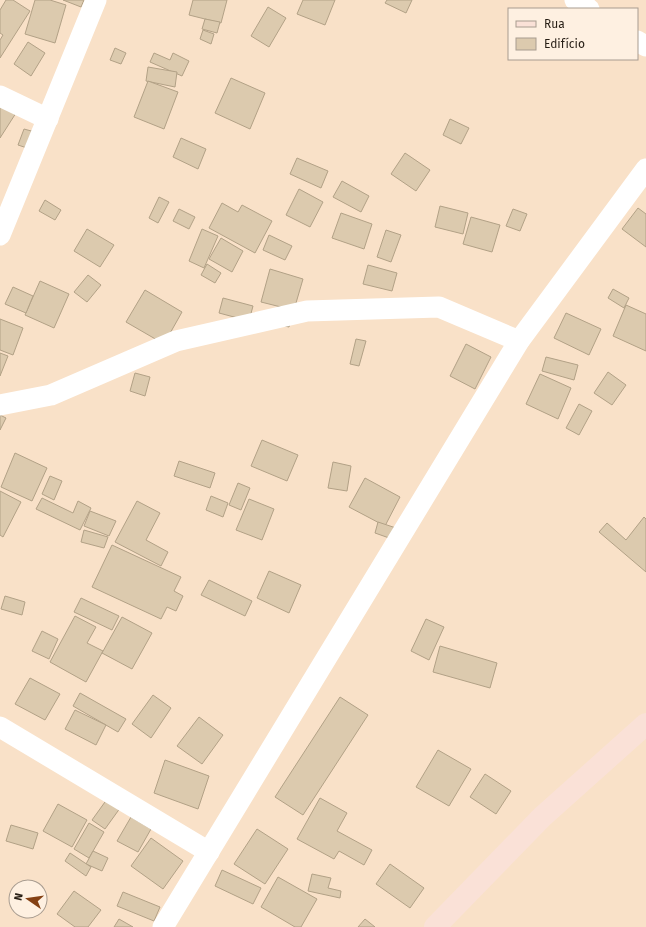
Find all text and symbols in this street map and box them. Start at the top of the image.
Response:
legend [508,8,638,60]
text: Rua [544,17,565,31]
text: Edifício [544,37,585,51]
north arrow [8,879,48,919]
text: N [12,892,26,902]

